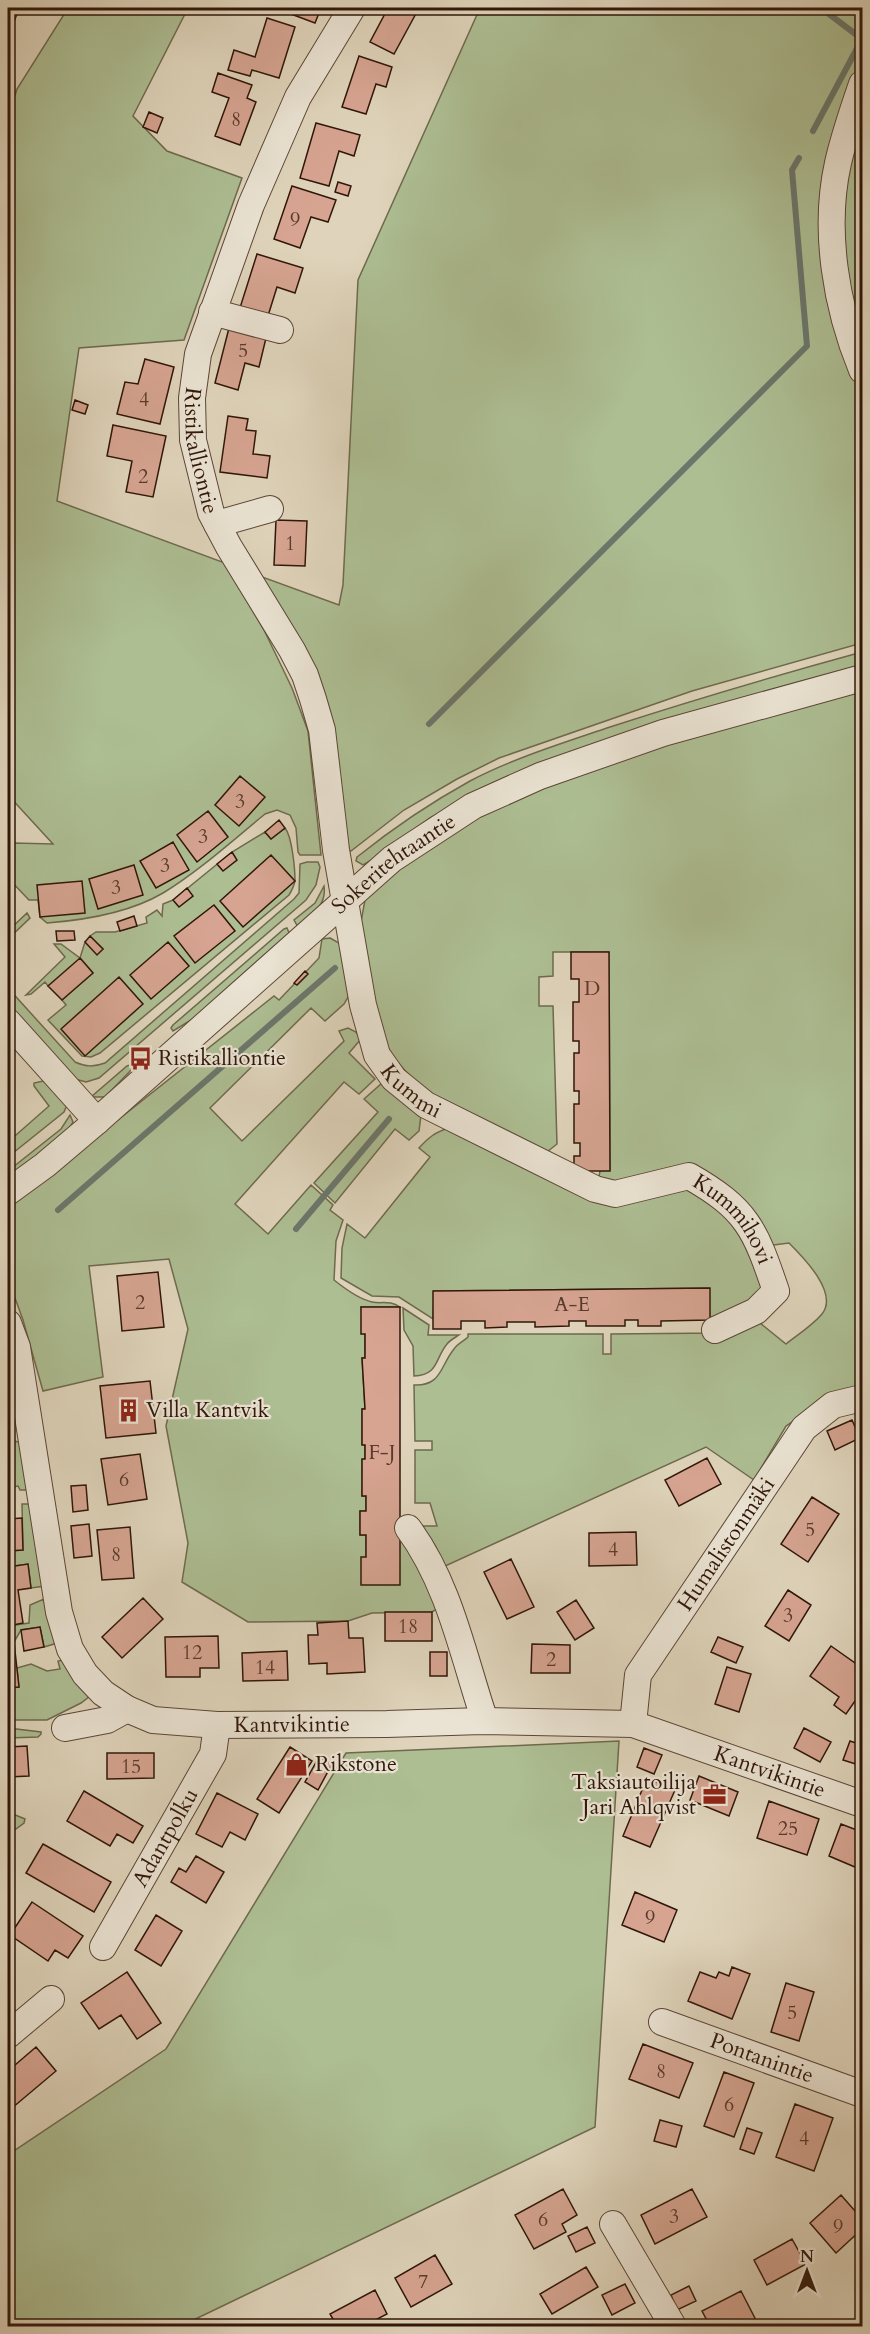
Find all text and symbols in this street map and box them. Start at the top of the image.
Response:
house number: 8 [231,106,241,133]
house number: 9 [290,206,300,233]
house number: 5 [238,337,248,364]
house number: 4 [139,386,149,413]
street label: Ristikalliontie [176,386,226,517]
house number: 2 [138,463,148,490]
house number: 1 [285,530,295,557]
house number: 3 [235,788,245,815]
street label: Sokeritehtaantie [325,806,462,921]
house number: 3 [198,823,208,850]
house number: 3 [160,852,170,879]
house number: 3 [111,874,121,901]
house number: D [584,975,600,1002]
place label: Ristikalliontie [158,1043,286,1073]
bus stop icon: Ristikalliontie [127,1045,153,1071]
street label: Kummi [373,1058,447,1125]
street label: Kummihovi [687,1167,780,1268]
house number: 2 [135,1289,145,1316]
house number: A-E [554,1291,590,1318]
place label: Villa Kantvik [146,1395,270,1425]
building icon: Villa Kantvik [115,1397,141,1423]
house number: F-J [368,1439,396,1466]
house number: 6 [119,1466,129,1493]
street label: Humalistonmäki [670,1471,782,1617]
house number: 5 [805,1516,815,1543]
house number: 4 [608,1536,618,1563]
house number: 8 [111,1541,121,1568]
house number: 3 [783,1602,793,1629]
house number: 18 [398,1613,418,1640]
house number: 12 [182,1639,202,1666]
house number: 2 [546,1646,556,1673]
house number: 14 [255,1654,275,1681]
street label: Kantvikintie [234,1709,350,1740]
street label: Kantvikintie [710,1738,830,1805]
place label: Rikstone [315,1749,397,1779]
shop icon: Rikstone [284,1751,310,1777]
house number: 15 [121,1753,141,1780]
place label: Taksiautoilija Jari Ahlqvist [571,1767,696,1822]
office icon: Taksiautoilija Jari Ahlqvist [701,1782,727,1808]
street label: Adantpolku [125,1783,206,1893]
house number: 25 [778,1815,798,1842]
house number: 9 [645,1904,655,1931]
house number: 5 [787,1999,797,2026]
street label: Pontanintie [706,2025,818,2090]
house number: 8 [656,2058,666,2085]
house number: 6 [724,2091,734,2118]
house number: 4 [799,2125,809,2152]
house number: 3 [669,2203,679,2230]
house number: 6 [538,2206,548,2233]
house number: 9 [833,2213,843,2240]
north arrow [777,2241,837,2301]
text: N [800,2246,814,2268]
house number: 7 [418,2268,428,2295]

